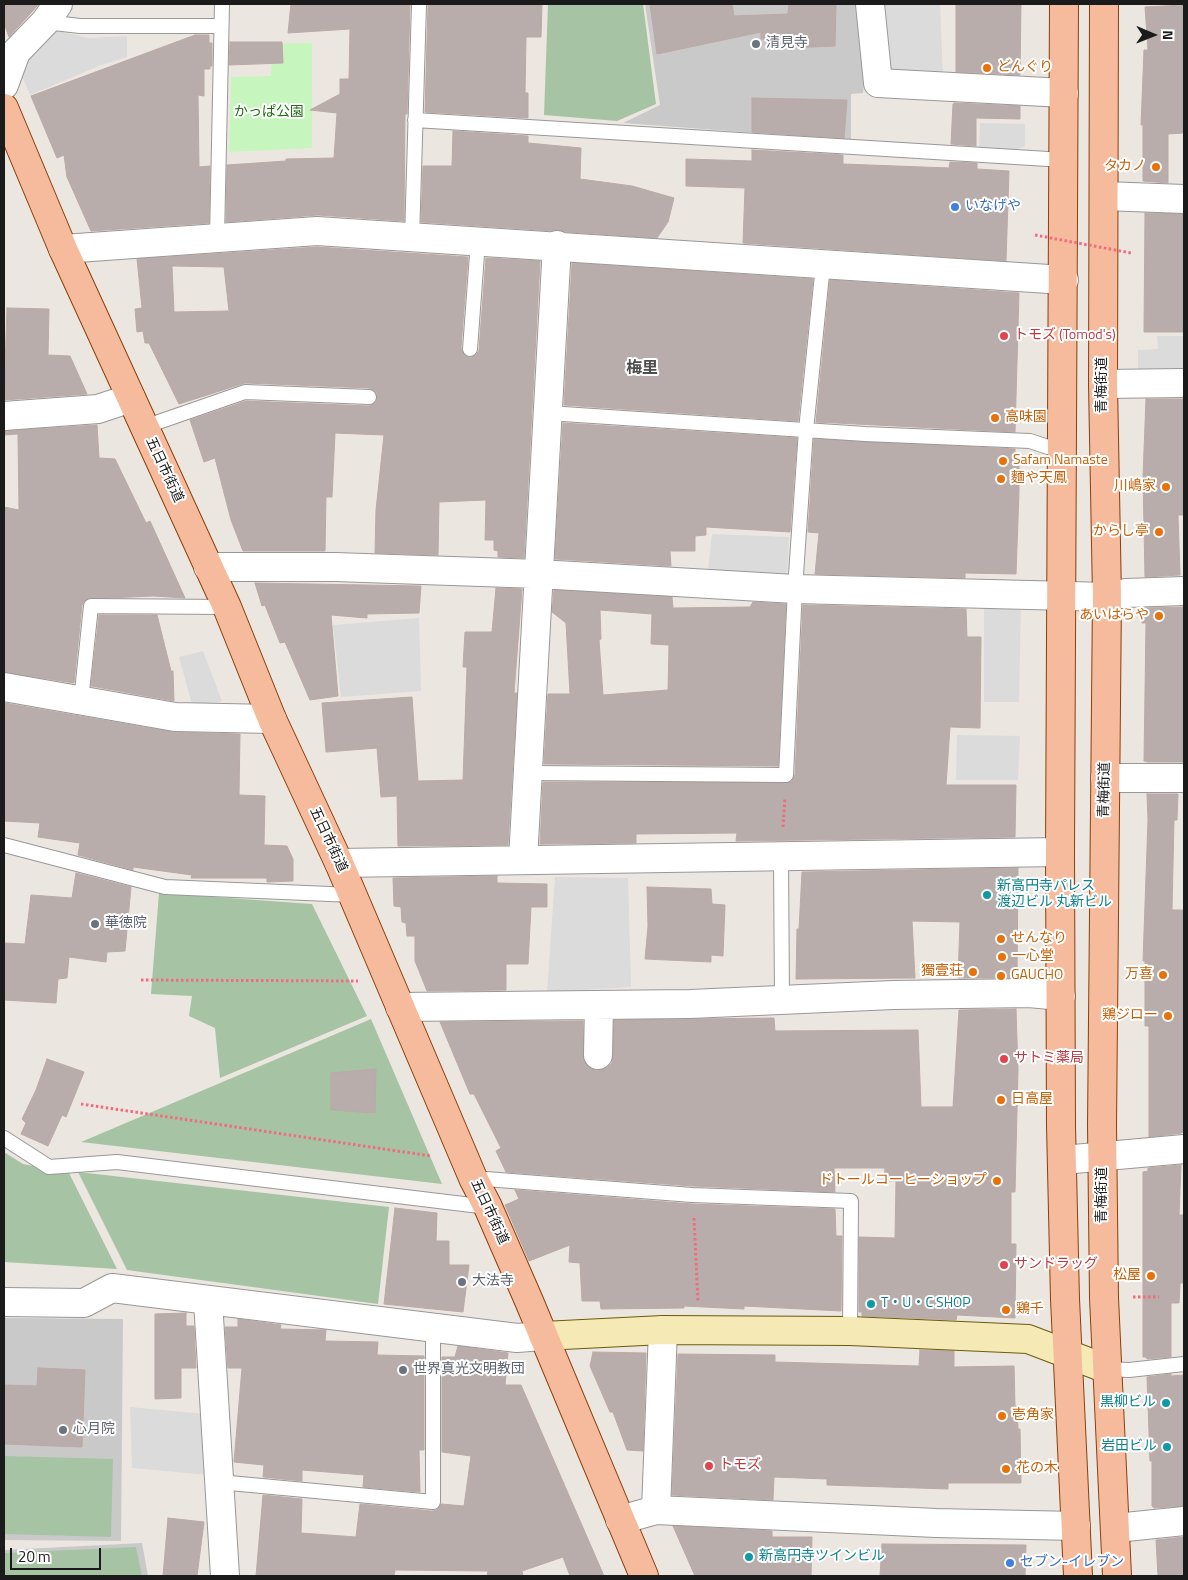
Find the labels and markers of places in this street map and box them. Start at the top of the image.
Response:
place label: 清見寺 [766,36,808,52]
marker: 清見寺 [750,38,762,50]
place label: どんぐり [997,60,1053,76]
marker: どんぐり [981,62,993,74]
place label: タカノ [1104,159,1146,175]
marker: タカノ [1150,161,1162,173]
place label: いなげや [965,199,1021,215]
marker: いなげや [949,201,961,213]
place label: トモズ (Tomod's) [1014,328,1116,344]
marker: トモズ (Tomod's) [998,330,1010,342]
place label: 高味園 [1005,410,1047,426]
marker: 高味園 [989,412,1001,424]
place label: Safam Namaste [1013,453,1108,469]
marker: Safam Namaste [997,455,1009,467]
place label: 麵や天鳳 [1011,471,1067,487]
marker: 麵や天鳳 [995,473,1007,485]
place label: 川嶋家 [1114,479,1156,495]
marker: 川嶋家 [1160,481,1172,493]
place label: からし亭 [1093,524,1149,540]
marker: からし亭 [1153,526,1165,538]
place label: あいはらや [1079,608,1149,624]
marker: あいはらや [1153,610,1165,622]
place label: 新高円寺パレス 渡辺ビル 丸新ビル [997,879,1112,912]
marker: 新高円寺パレス 渡辺ビル 丸新ビル [981,889,993,901]
place label: 華徳院 [105,916,147,932]
marker: 華徳院 [89,918,101,930]
place label: せんなり [1011,931,1067,947]
marker: せんなり [995,933,1007,945]
place label: 一心堂 [1012,949,1054,965]
marker: 一心堂 [996,951,1008,963]
place label: 獨壹荘 [921,964,963,980]
marker: 獨壹荘 [967,966,979,978]
place label: 万喜 [1125,967,1153,983]
place label: GAUCHO [1011,968,1063,984]
marker: 万喜 [1157,969,1169,981]
marker: GAUCHO [995,970,1007,982]
place label: 鶏ジロー [1102,1008,1158,1024]
marker: 鶏ジロー [1162,1010,1174,1022]
place label: サトミ薬局 [1014,1051,1084,1067]
marker: サトミ薬局 [998,1053,1010,1065]
place label: 日高屋 [1011,1092,1053,1108]
marker: 日高屋 [995,1094,1007,1106]
place label: ドトールコーヒーショップ [819,1173,987,1189]
marker: ドトールコーヒーショップ [991,1175,1003,1187]
place label: サンドラッグ [1014,1257,1098,1273]
marker: サンドラッグ [998,1259,1010,1271]
place label: 松屋 [1113,1268,1141,1284]
marker: 松屋 [1145,1270,1157,1282]
place label: 大法寺 [472,1274,514,1290]
marker: 大法寺 [456,1276,468,1288]
place label: T・U・C SHOP [881,1296,971,1312]
marker: T・U・C SHOP [865,1298,877,1310]
place label: 鶏千 [1016,1302,1044,1318]
marker: 鶏千 [1000,1304,1012,1316]
place label: 世界真光文明教団 [413,1362,525,1378]
marker: 世界真光文明教団 [397,1364,409,1376]
place label: 黒柳ビル [1100,1395,1156,1411]
marker: 黒柳ビル [1160,1397,1172,1409]
place label: 壱角家 [1012,1408,1054,1424]
marker: 壱角家 [996,1410,1008,1422]
place label: 心月院 [73,1422,115,1438]
marker: 心月院 [57,1424,69,1436]
place label: 岩田ビル [1101,1439,1157,1455]
marker: 岩田ビル [1161,1441,1173,1453]
place label: トモズ [719,1458,761,1474]
marker: トモズ [703,1460,715,1472]
place label: 花の木 [1016,1461,1058,1477]
marker: 花の木 [1000,1463,1012,1475]
place label: 新高円寺ツインビル [759,1549,885,1565]
marker: 新高円寺ツインビル [743,1551,755,1563]
place label: セブン-イレブン [1020,1555,1124,1571]
marker: セブン-イレブン [1004,1557,1016,1569]

